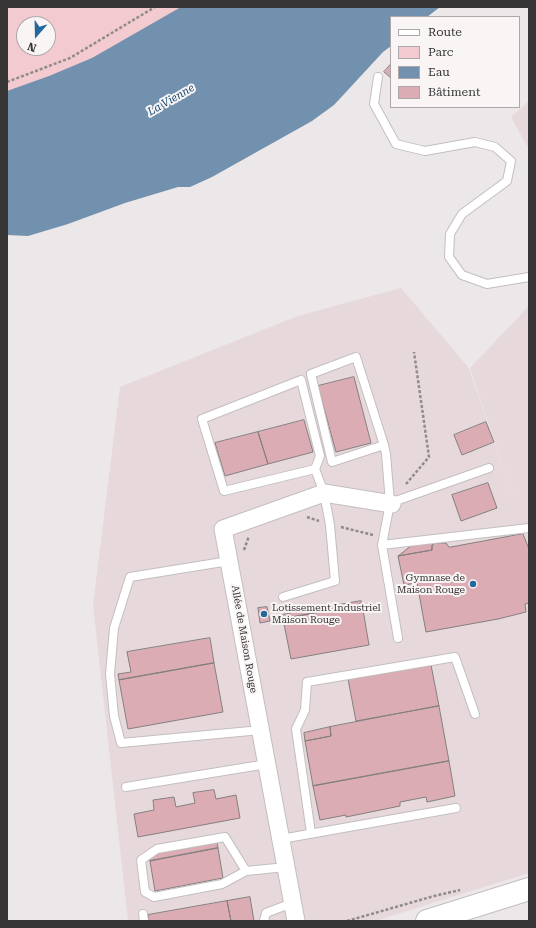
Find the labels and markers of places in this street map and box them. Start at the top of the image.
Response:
place label: Gymnase de Maison Rouge [397,572,465,596]
marker: Gymnase de Maison Rouge [468,579,478,589]
place label: Lotissement Industriel Maison Rouge [272,602,381,626]
marker: Lotissement Industriel Maison Rouge [259,609,269,619]

